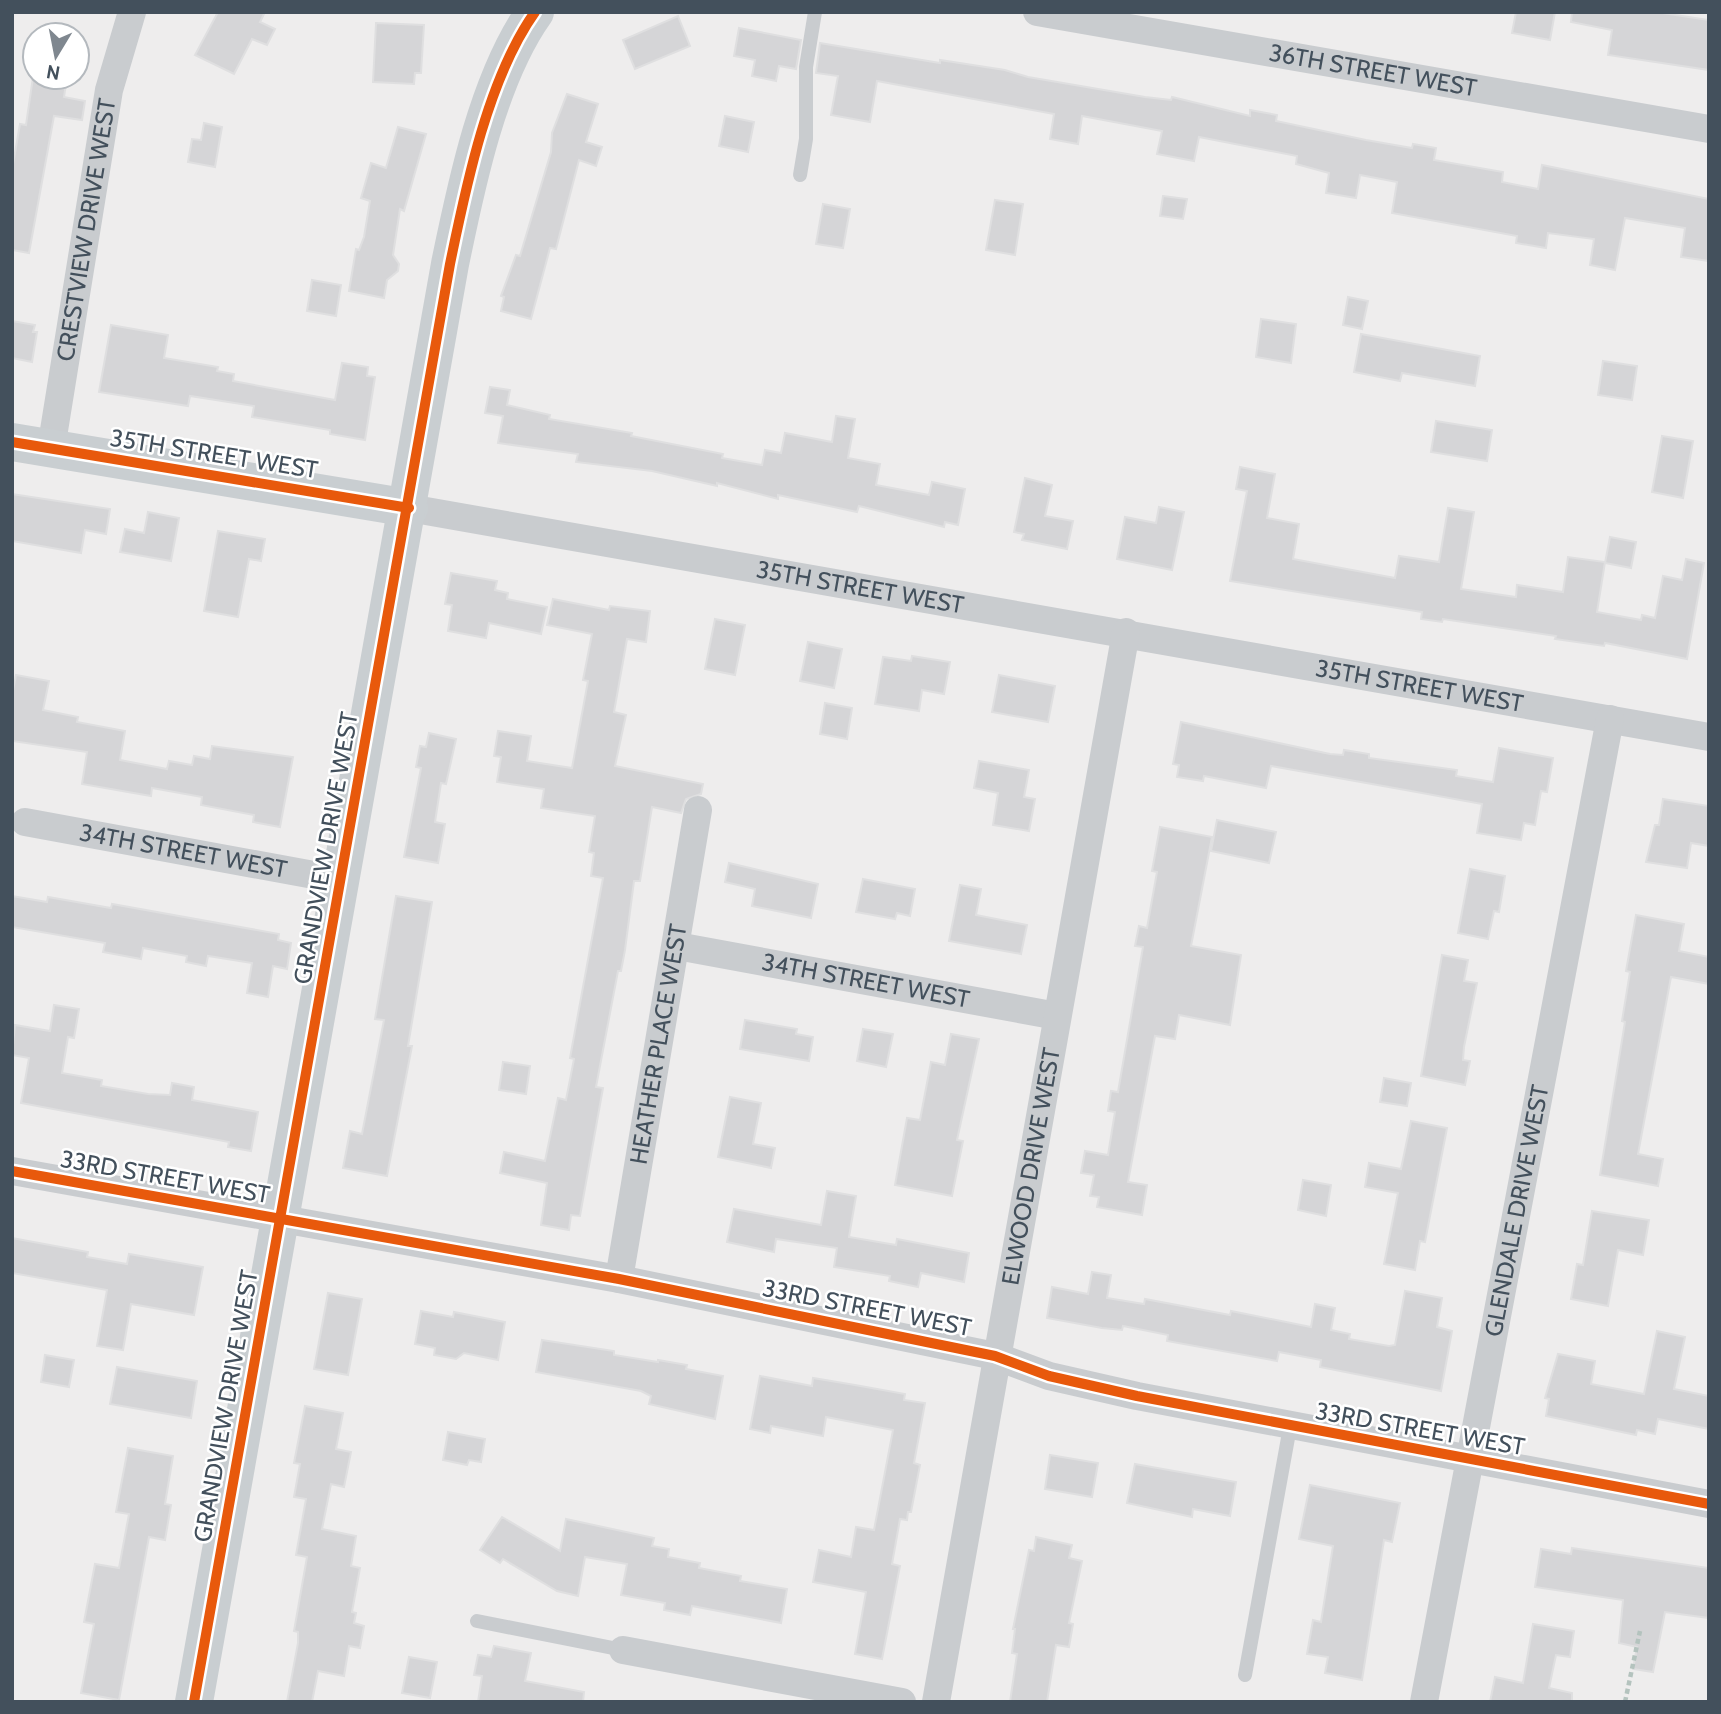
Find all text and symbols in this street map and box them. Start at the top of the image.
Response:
north arrow [21,21,91,91]
street label: 36TH STREET WEST [1267,38,1479,102]
text: N [45,60,62,85]
street label: CRESTVIEW DRIVE WEST [50,96,121,363]
street label: 35TH STREET WEST [108,423,320,484]
street label: 35TH STREET WEST [754,554,966,620]
street label: 35TH STREET WEST [1314,653,1526,718]
street label: GRANDVIEW DRIVE WEST [287,709,364,986]
street label: 34TH STREET WEST [77,817,290,884]
street label: HEATHER PLACE WEST [624,922,693,1167]
street label: 34TH STREET WEST [760,947,972,1014]
street label: ELWOOD DRIVE WEST [995,1045,1066,1287]
street label: GLENDALE DRIVE WEST [1478,1082,1554,1339]
street label: 33RD STREET WEST [58,1144,272,1209]
street label: GRANDVIEW DRIVE WEST [187,1267,264,1544]
street label: 33RD STREET WEST [760,1273,974,1342]
street label: 33RD STREET WEST [1313,1396,1527,1461]

